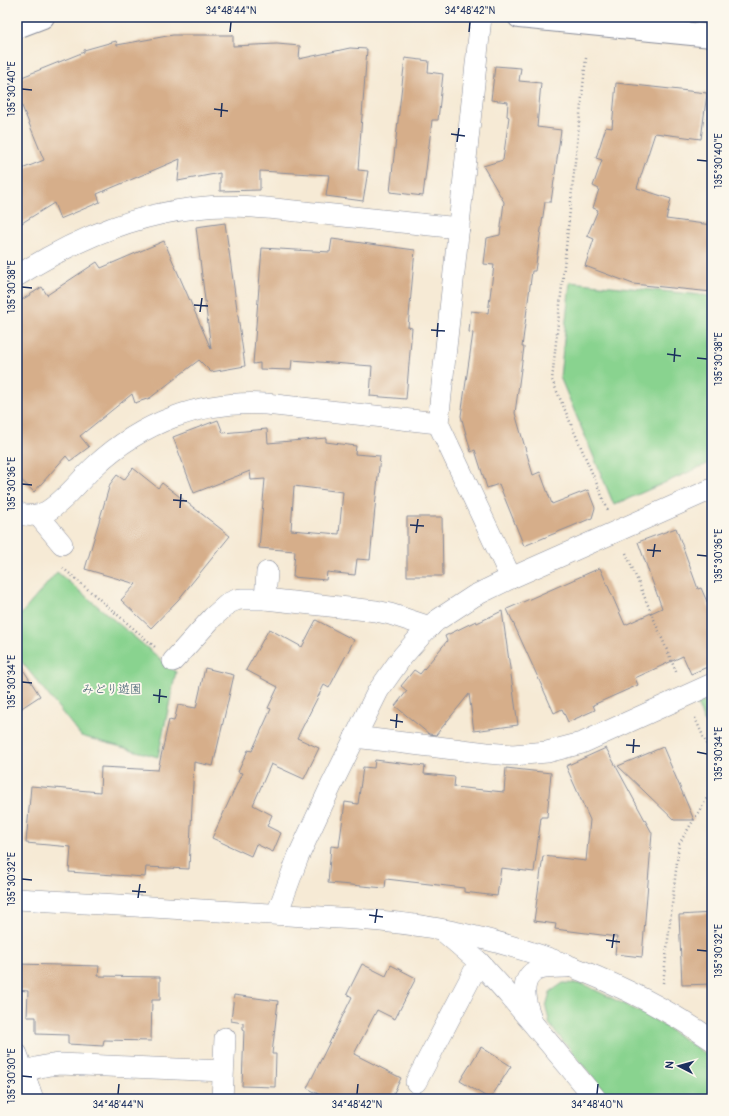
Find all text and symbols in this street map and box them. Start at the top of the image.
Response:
text: 34°48'44"N [206,5,257,17]
text: 34°48'42"N [445,5,496,17]
text: 135°30'40"E [6,61,18,117]
text: 135°30'40"E [713,133,725,189]
text: 135°30'38"E [6,260,18,314]
text: 135°30'38"E [713,332,725,386]
text: 135°30'36"E [6,457,18,511]
text: 135°30'36"E [713,529,725,583]
text: 135°30'34"E [6,655,18,709]
park label: みどり遊園 [82,682,142,697]
text: 135°30'34"E [713,727,725,781]
text: 135°30'32"E [6,852,18,906]
text: 135°30'32"E [713,924,725,978]
north arrow [659,1046,699,1086]
text: 135°30'30"E [6,1048,18,1104]
text: N [663,1060,676,1069]
text: 34°48'44"N [93,1099,144,1111]
text: 34°48'42"N [332,1099,383,1111]
text: 34°48'40"N [571,1099,623,1111]

